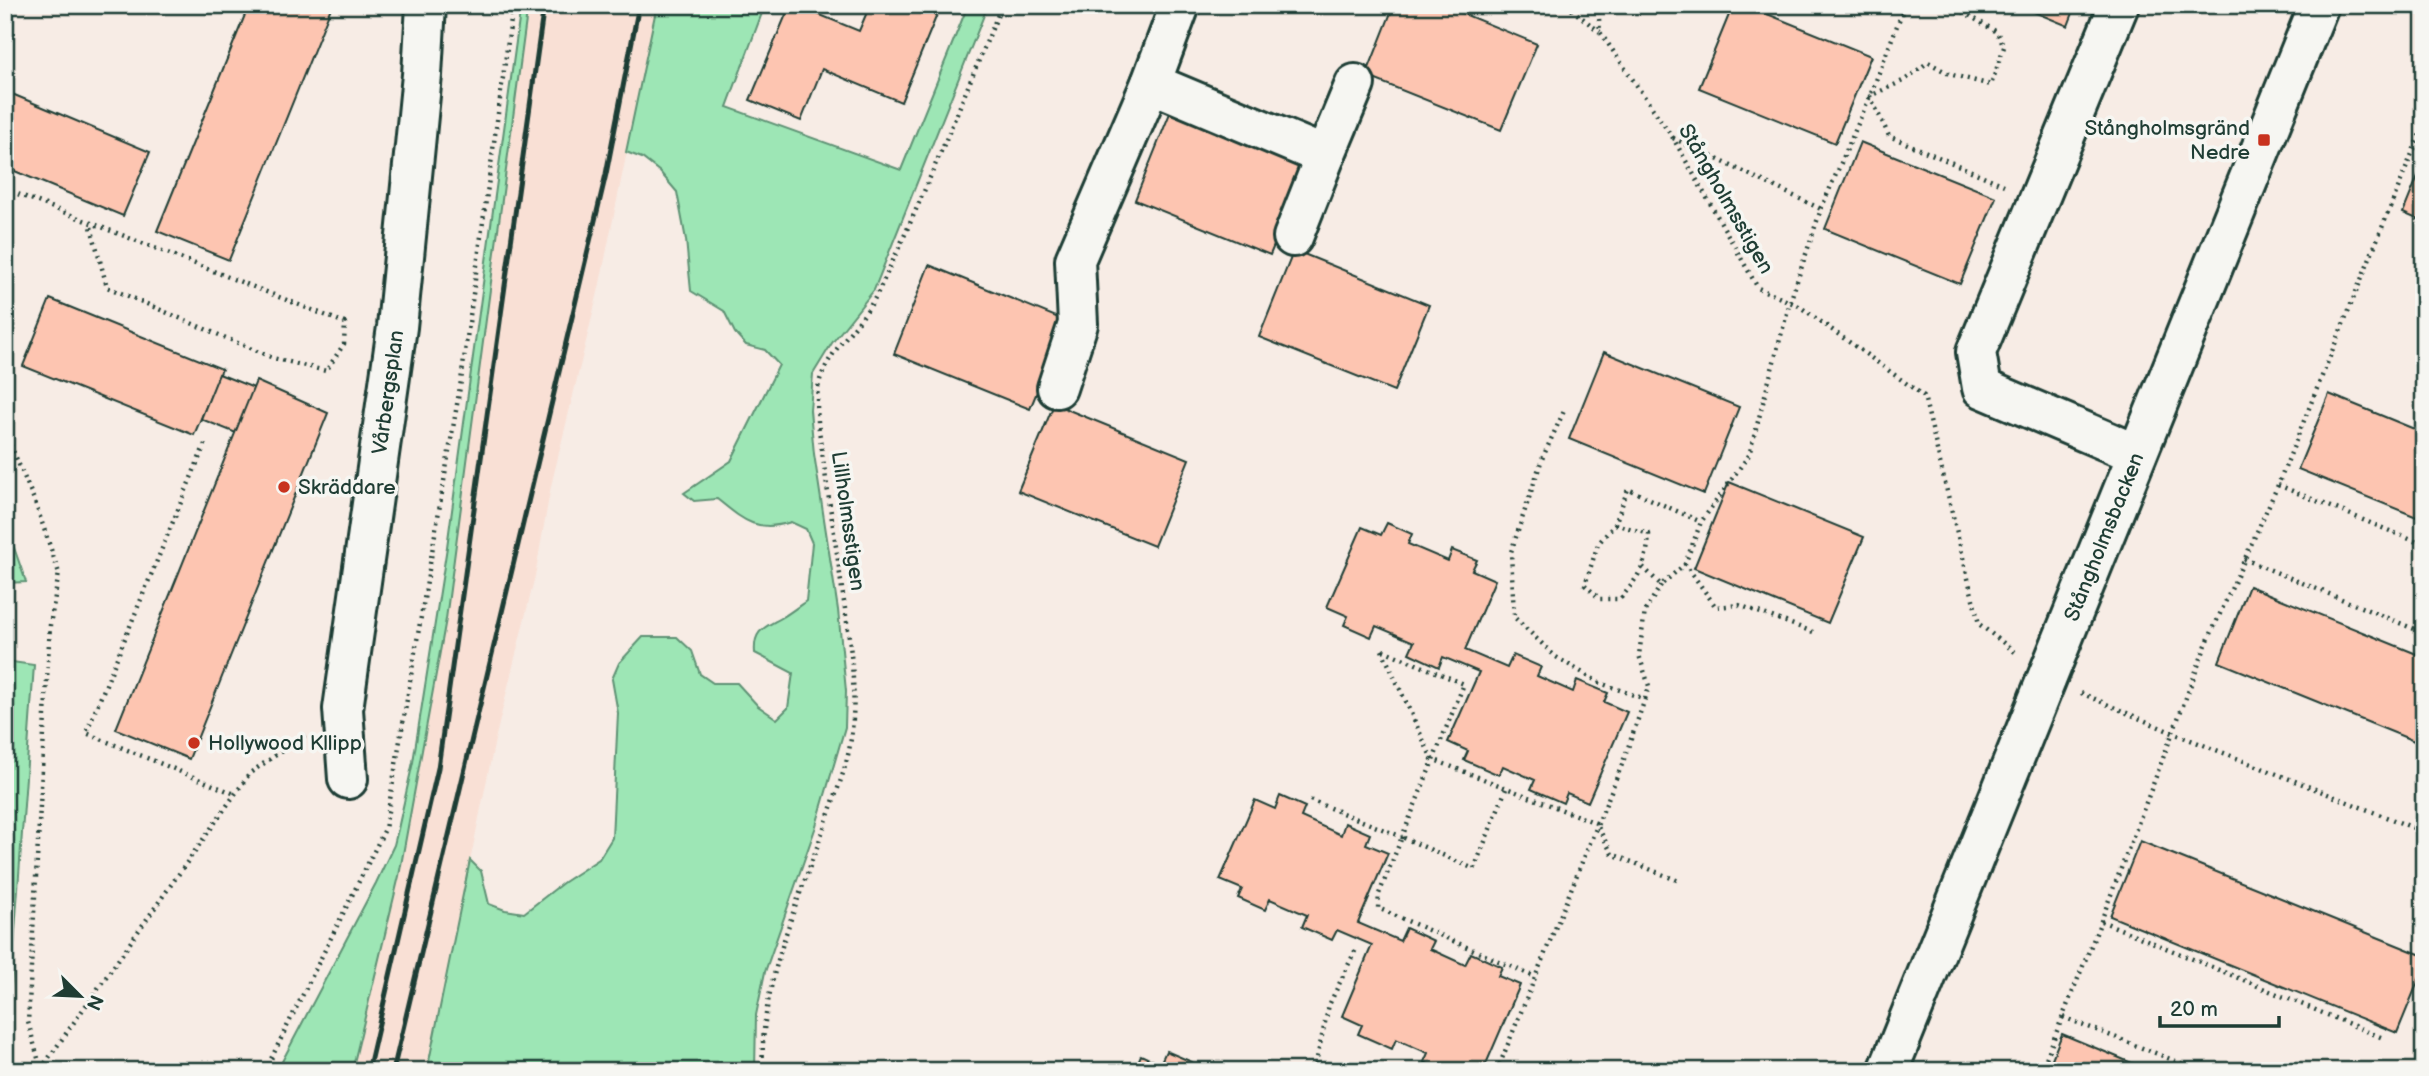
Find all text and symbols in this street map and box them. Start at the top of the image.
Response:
place label: Stångholmsgränd Nedre [2085,116,2250,165]
street label: Stångholmsstigen [1673,120,1779,278]
marker: Stångholmsgränd Nedre [2256,132,2272,148]
street label: Vårbergsplan [367,329,409,456]
street label: Stångholmsbacken [2059,449,2149,625]
street label: Lillholmsstigen [826,450,870,592]
place label: Skräddare [298,475,396,500]
marker: Skräddare [276,479,292,495]
place label: Hollywood Kllipp [208,731,362,756]
marker: Hollywood Kllipp [186,735,202,751]
north arrow [46,960,116,1030]
scale bar [2160,985,2278,1029]
text: N [81,991,108,1014]
text: 20 m [2170,997,2218,1022]

